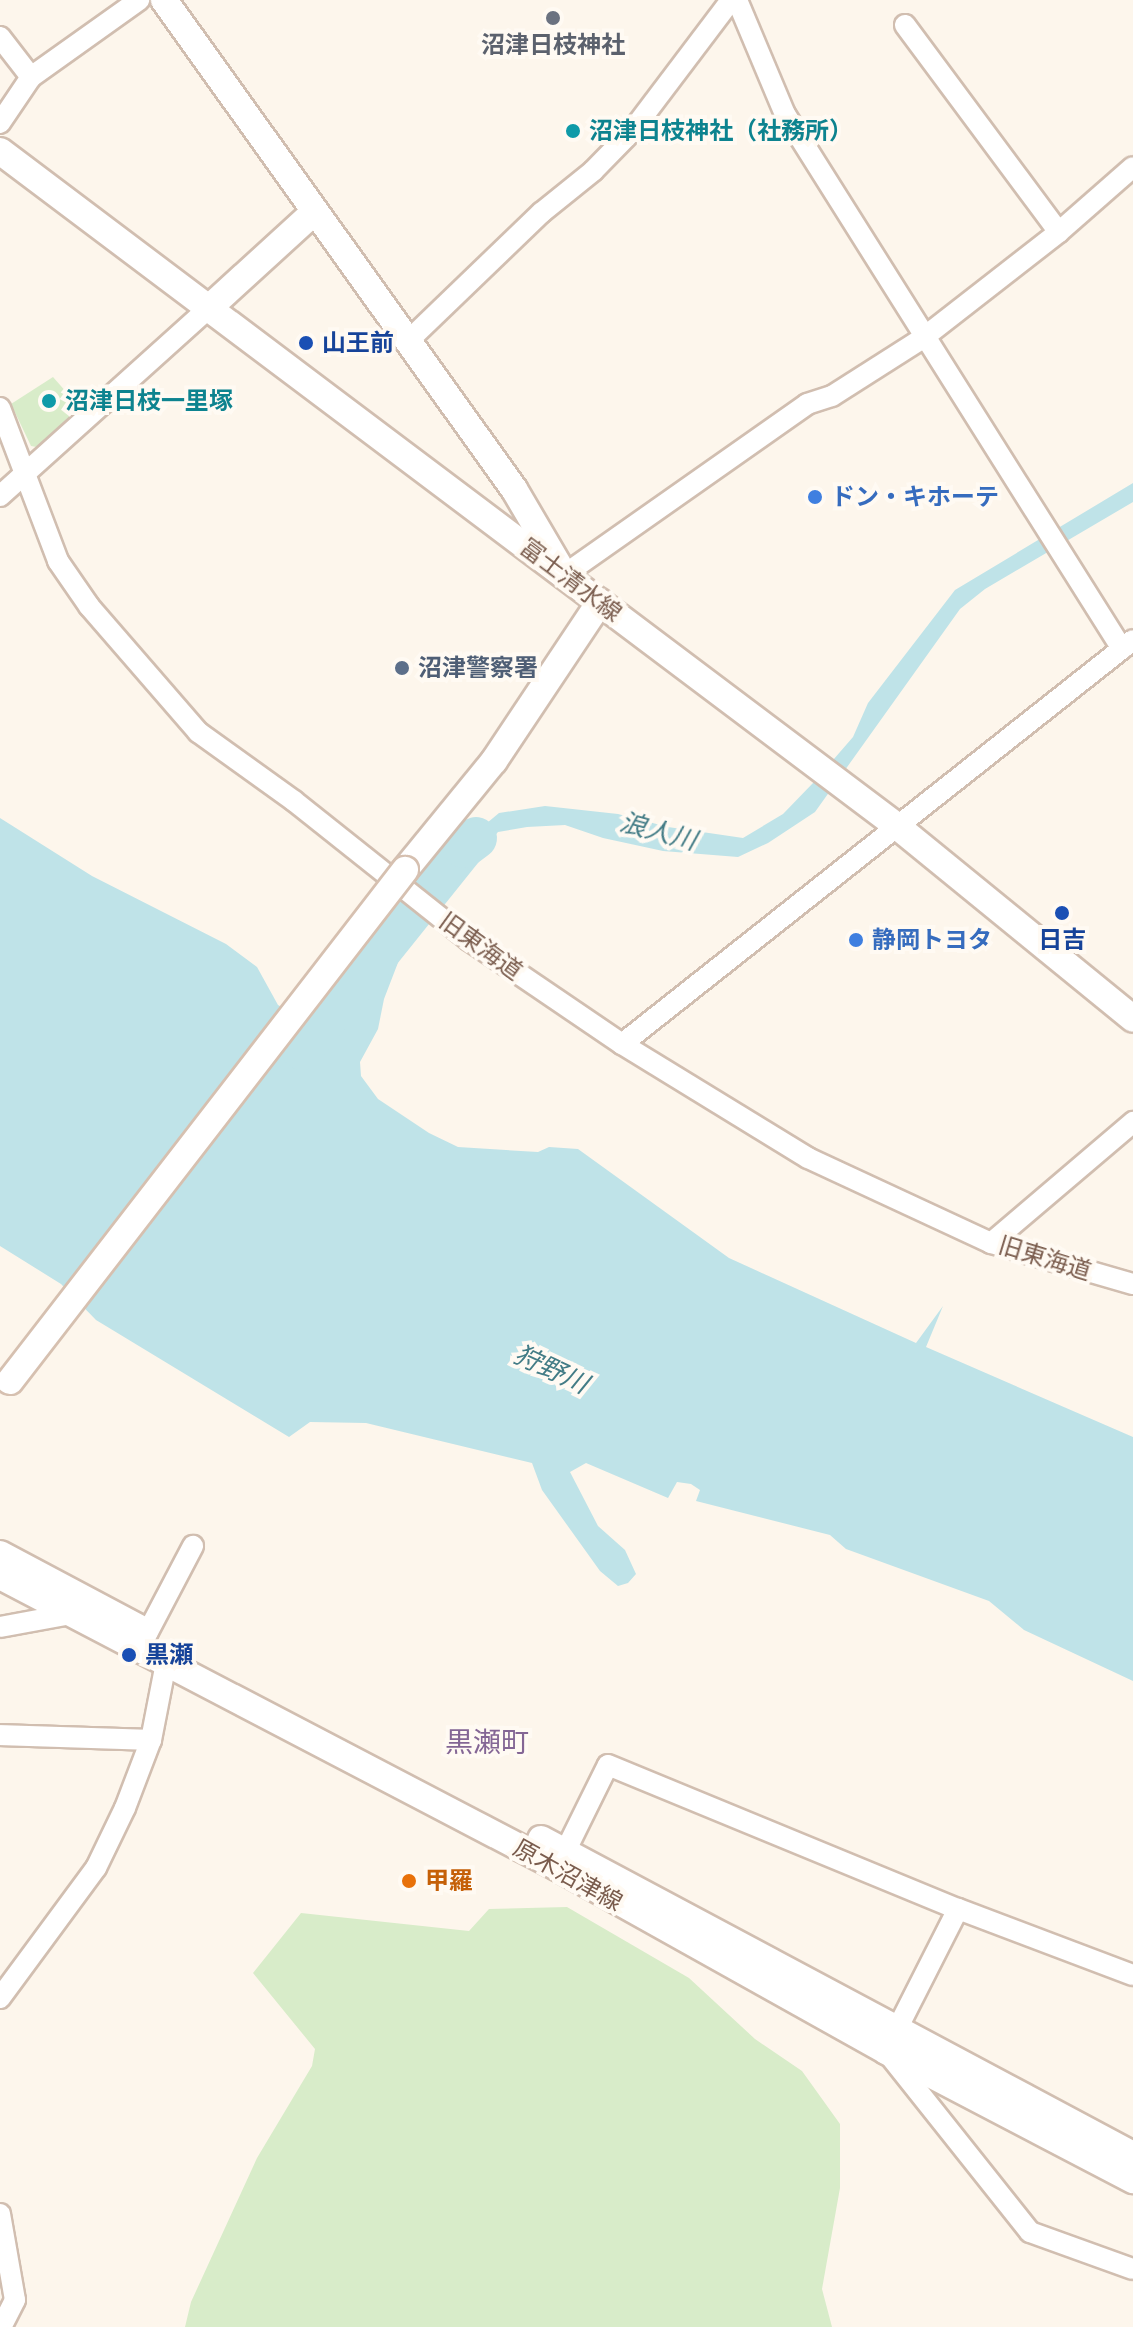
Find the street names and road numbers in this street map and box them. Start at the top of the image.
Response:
street label: 富士清水線 [514,532,628,628]
street label: 旧東海道 [434,906,528,986]
street label: 旧東海道 [995,1230,1095,1286]
street label: 原木沼津線 [509,1833,627,1917]

